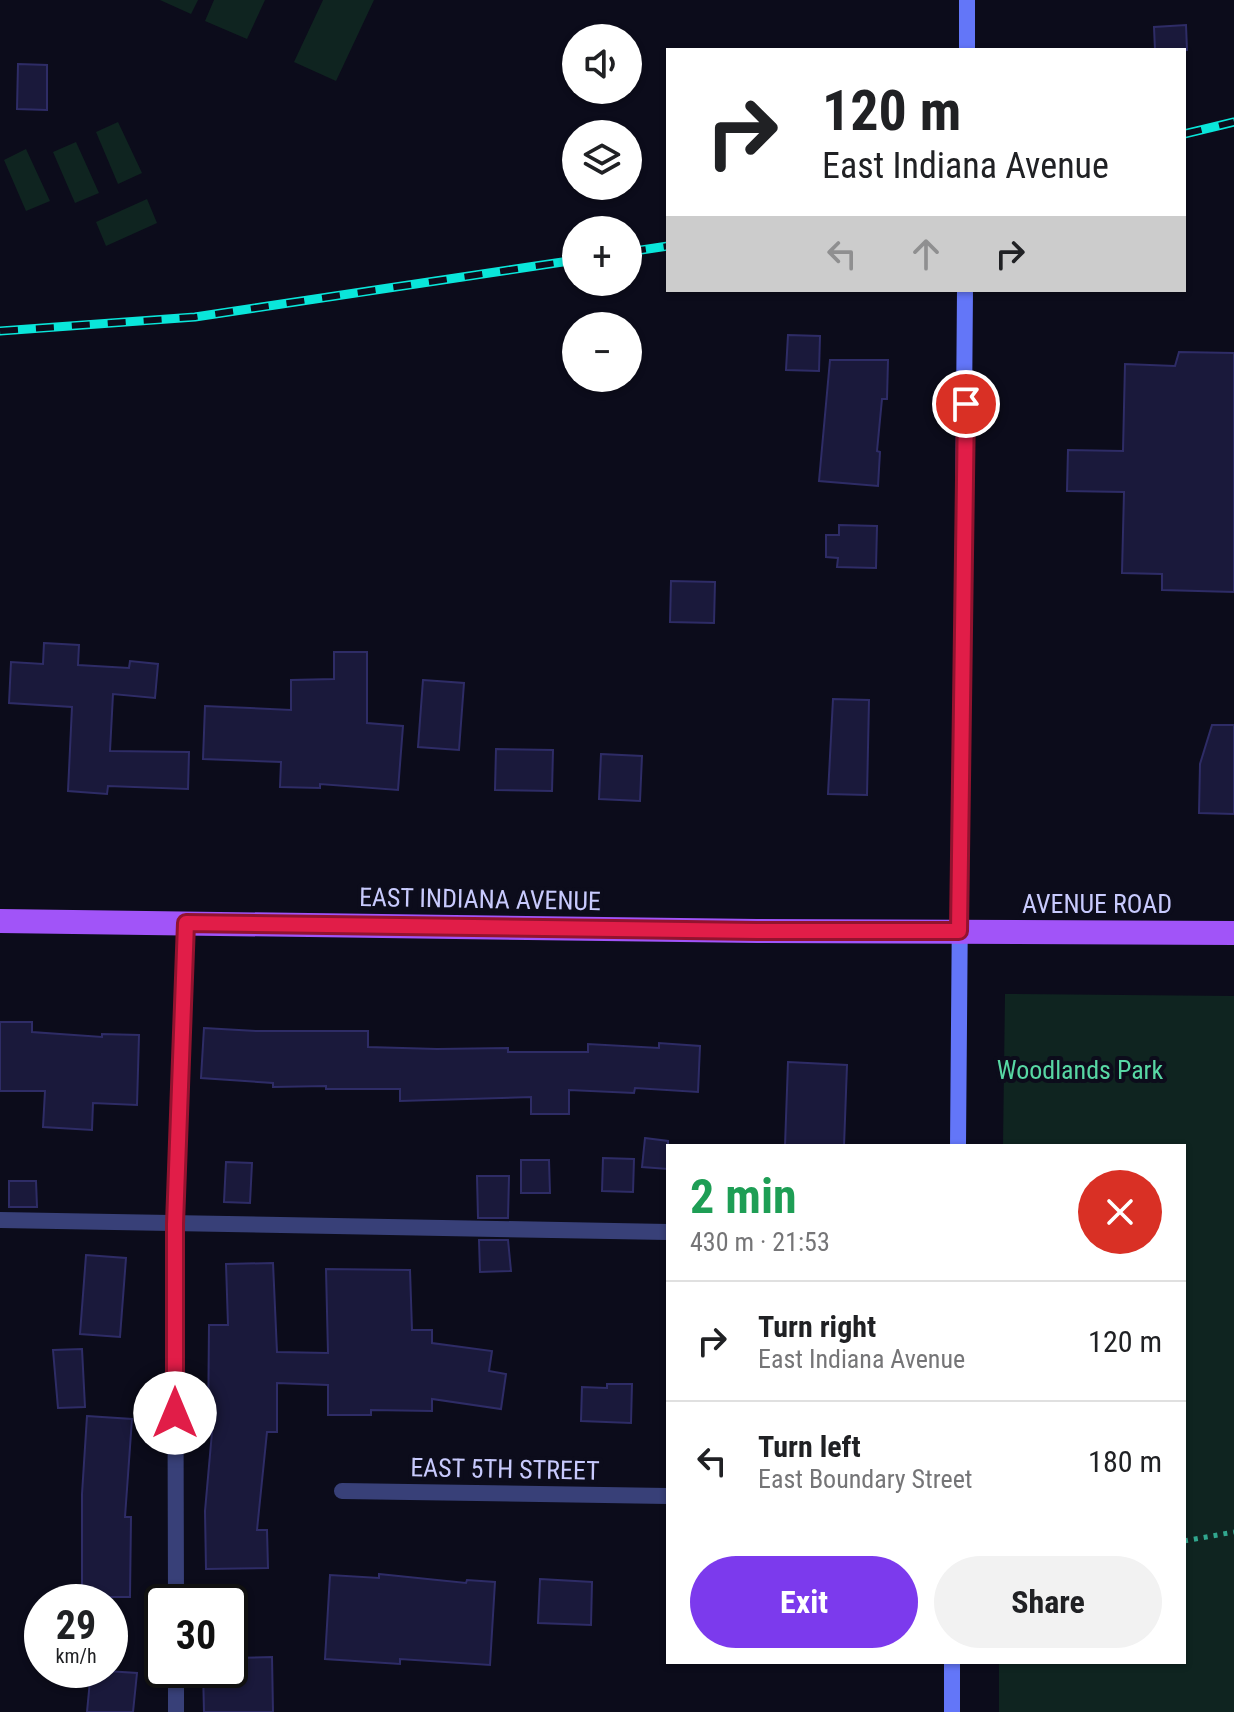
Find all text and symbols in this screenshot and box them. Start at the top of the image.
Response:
map controls [562,24,642,392]
button: sound [562,24,642,104]
text: 120 m [822,78,961,144]
icon: right [690,80,794,184]
button: layers [562,120,642,200]
text: East Indiana Avenue [822,145,1109,187]
button: + [562,216,642,296]
icon: left [820,232,864,276]
icon: ahead [904,232,948,276]
icon: right [988,232,1032,276]
button: − [562,312,642,392]
pin [932,370,1000,438]
icon: arrive [944,382,988,426]
street label: EAST INDIANA AVENUE [359,882,601,916]
street label: AVENUE ROAD [1022,889,1172,919]
park label: Woodlands Park [997,1055,1164,1085]
text: 2 min [690,1168,797,1225]
button: close [1078,1170,1162,1254]
text: 430 m · 21:53 [690,1227,830,1257]
text: Turn right [758,1309,876,1344]
icon: right [690,1319,734,1363]
text: 120 m [1088,1324,1162,1359]
text: East Indiana Avenue [758,1344,965,1374]
position arrow [133,1371,217,1455]
text: Turn left [758,1429,861,1464]
icon: left [690,1439,734,1483]
text: 180 m [1088,1444,1162,1479]
street label: EAST 5TH STREET [410,1452,600,1486]
text: East Boundary Street [758,1464,973,1494]
button: Exit [690,1556,918,1648]
button: Share [934,1556,1162,1648]
speed limit sign: 30 [144,1584,248,1688]
text: 29 [56,1602,96,1649]
text: km/h [55,1644,97,1668]

